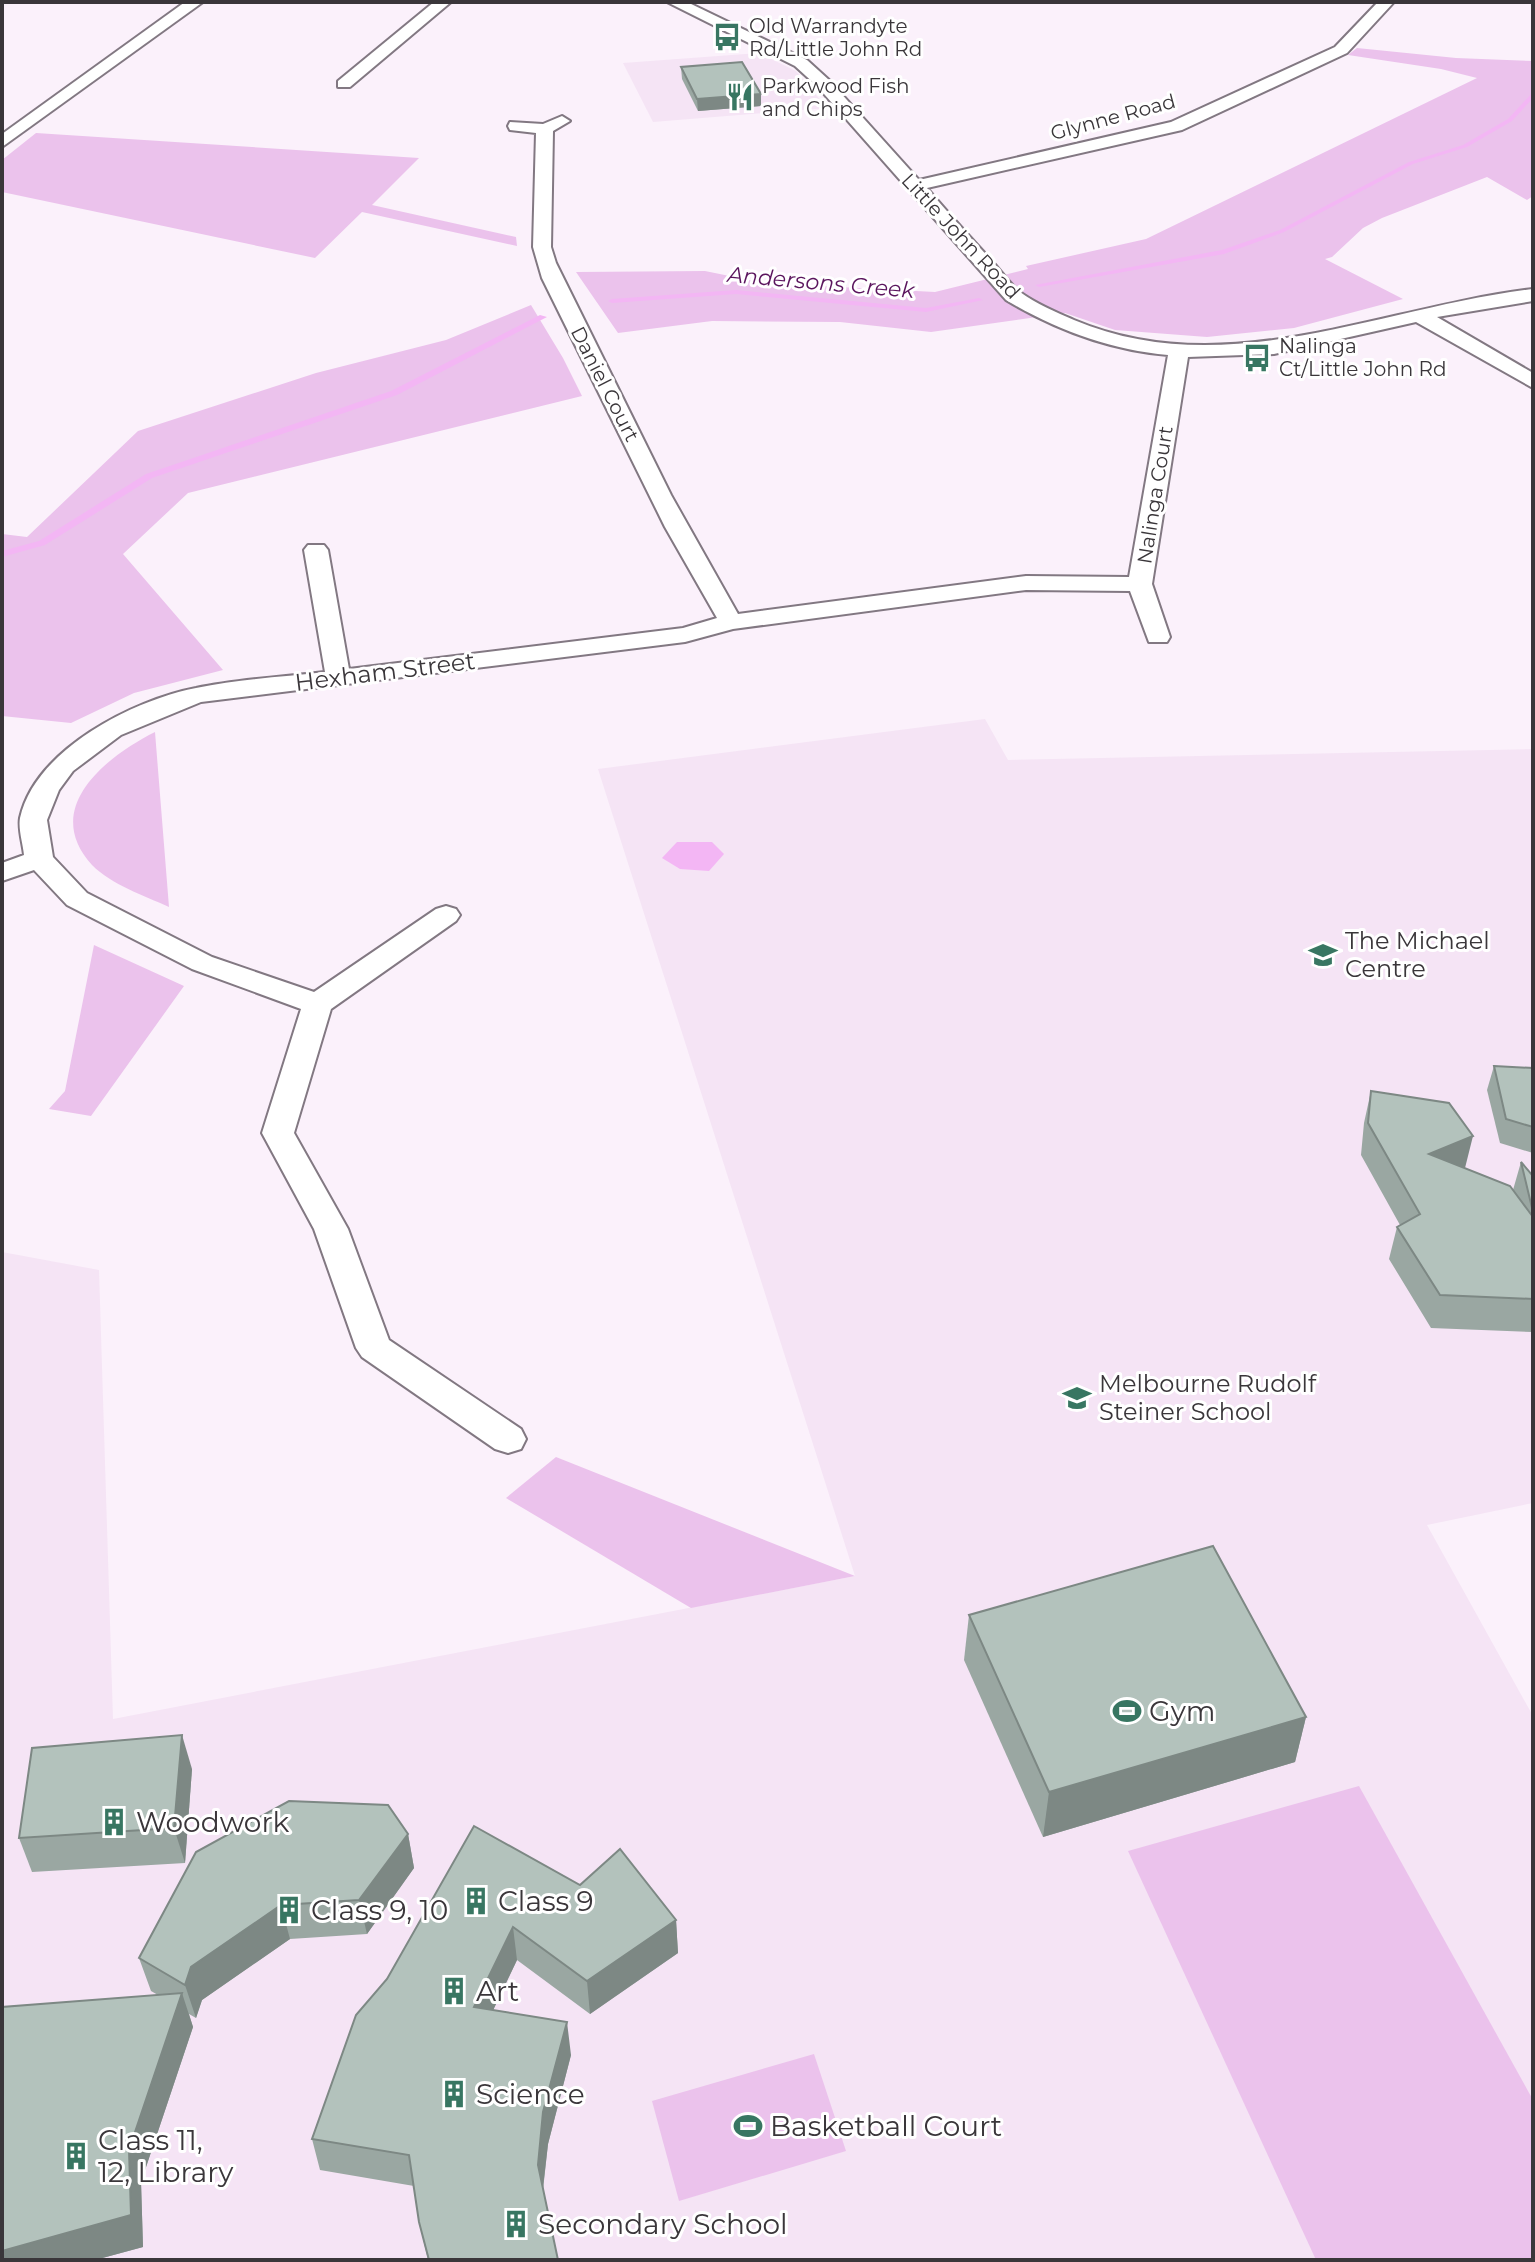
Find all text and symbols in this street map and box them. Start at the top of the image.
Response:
place label: Old Warrandyte Rd/Little John Rd [749,14,922,61]
bus stop icon: Old Warrandyte Rd/Little John Rd [712,22,742,52]
place label: Parkwood Fish and Chips [762,74,910,121]
restaurant icon: Parkwood Fish and Chips [725,82,755,112]
street label: Glynne Road [1048,89,1178,145]
street label: Little John Road [897,168,1025,304]
water label: Andersons Creek [724,261,916,304]
street label: Daniel Court [566,322,644,446]
place label: Nalinga Ct/Little John Rd [1279,334,1447,381]
bus stop icon: Nalinga Ct/Little John Rd [1242,343,1272,373]
street label: Nalinga Court [1132,424,1178,566]
street label: Hexham Street [293,646,477,697]
place label: The Michael Centre [1345,926,1490,983]
school or university icon: The Michael Centre [1308,940,1338,970]
place label: Melbourne Rudolf Steiner School [1099,1369,1317,1426]
school or university icon: Melbourne Rudolf Steiner School [1062,1383,1092,1413]
place label: Gym [1149,1694,1216,1728]
sports icon: Gym [1112,1696,1142,1726]
place label: Woodwork [136,1805,289,1839]
building icon: Woodwork [99,1807,129,1837]
place label: Class 9 [498,1884,594,1918]
building icon: Class 9 [461,1886,491,1916]
place label: Class 9, 10 [311,1893,448,1927]
building icon: Class 9, 10 [274,1895,304,1925]
place label: Art [476,1974,519,2008]
building icon: Art [439,1976,469,2006]
place label: Science [476,2077,585,2111]
building icon: Science [439,2079,469,2109]
place label: Basketball Court [770,2109,1002,2143]
sports icon: Basketball Court [733,2111,763,2141]
place label: Class 11, 12, Library [98,2123,234,2189]
building icon: Class 11, 12, Library [61,2141,91,2171]
place label: Secondary School [538,2207,788,2241]
building icon: Secondary School [501,2209,531,2239]

